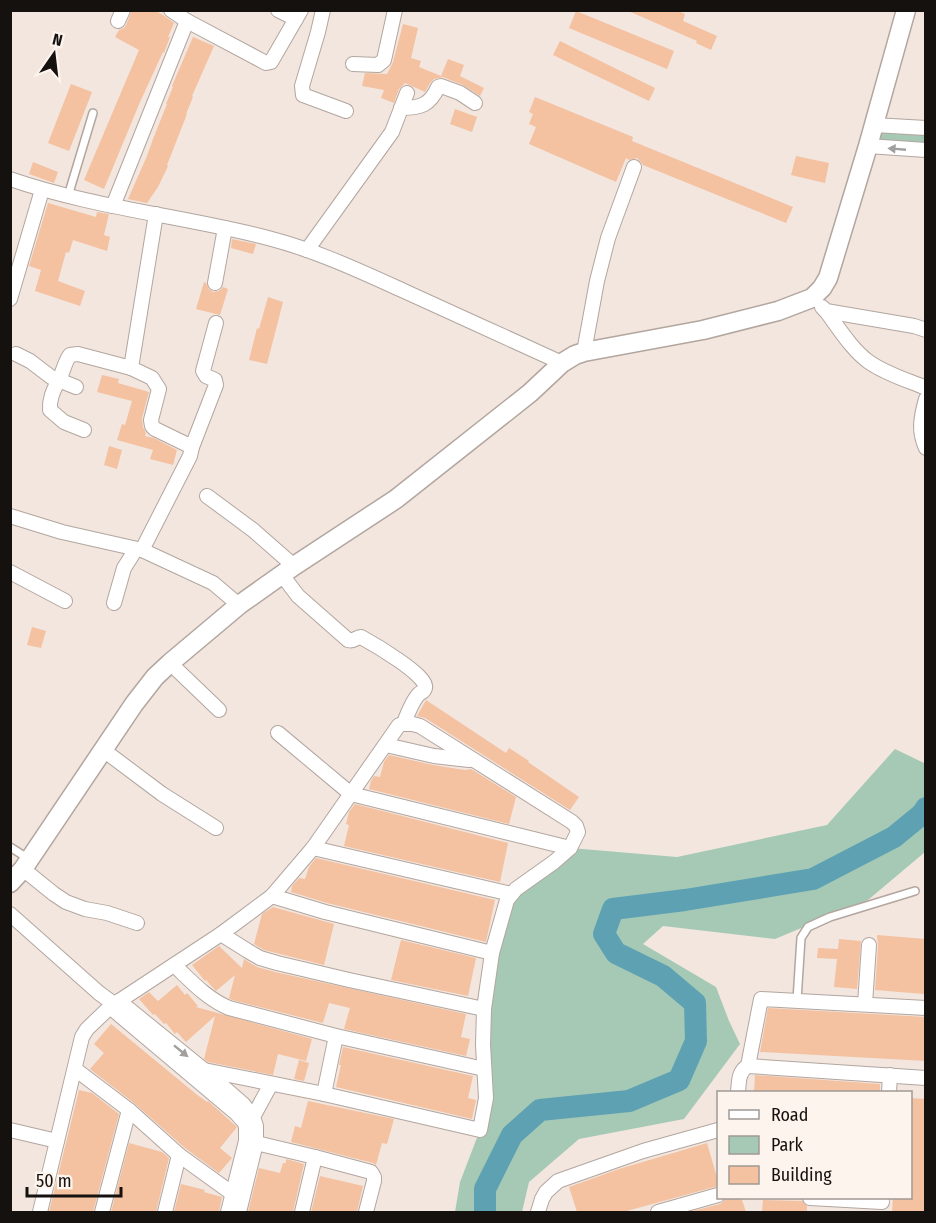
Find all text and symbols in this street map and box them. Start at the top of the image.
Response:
north arrow [24,24,84,84]
text: N [51,30,64,50]
one-way arrow [887,144,906,154]
one-way arrow [173,1045,188,1057]
legend [717,1091,912,1199]
text: Road [771,1104,808,1126]
text: Park [771,1134,804,1156]
scale bar [27,1160,122,1198]
text: Building [771,1164,832,1186]
text: 50 m [36,1170,72,1192]

